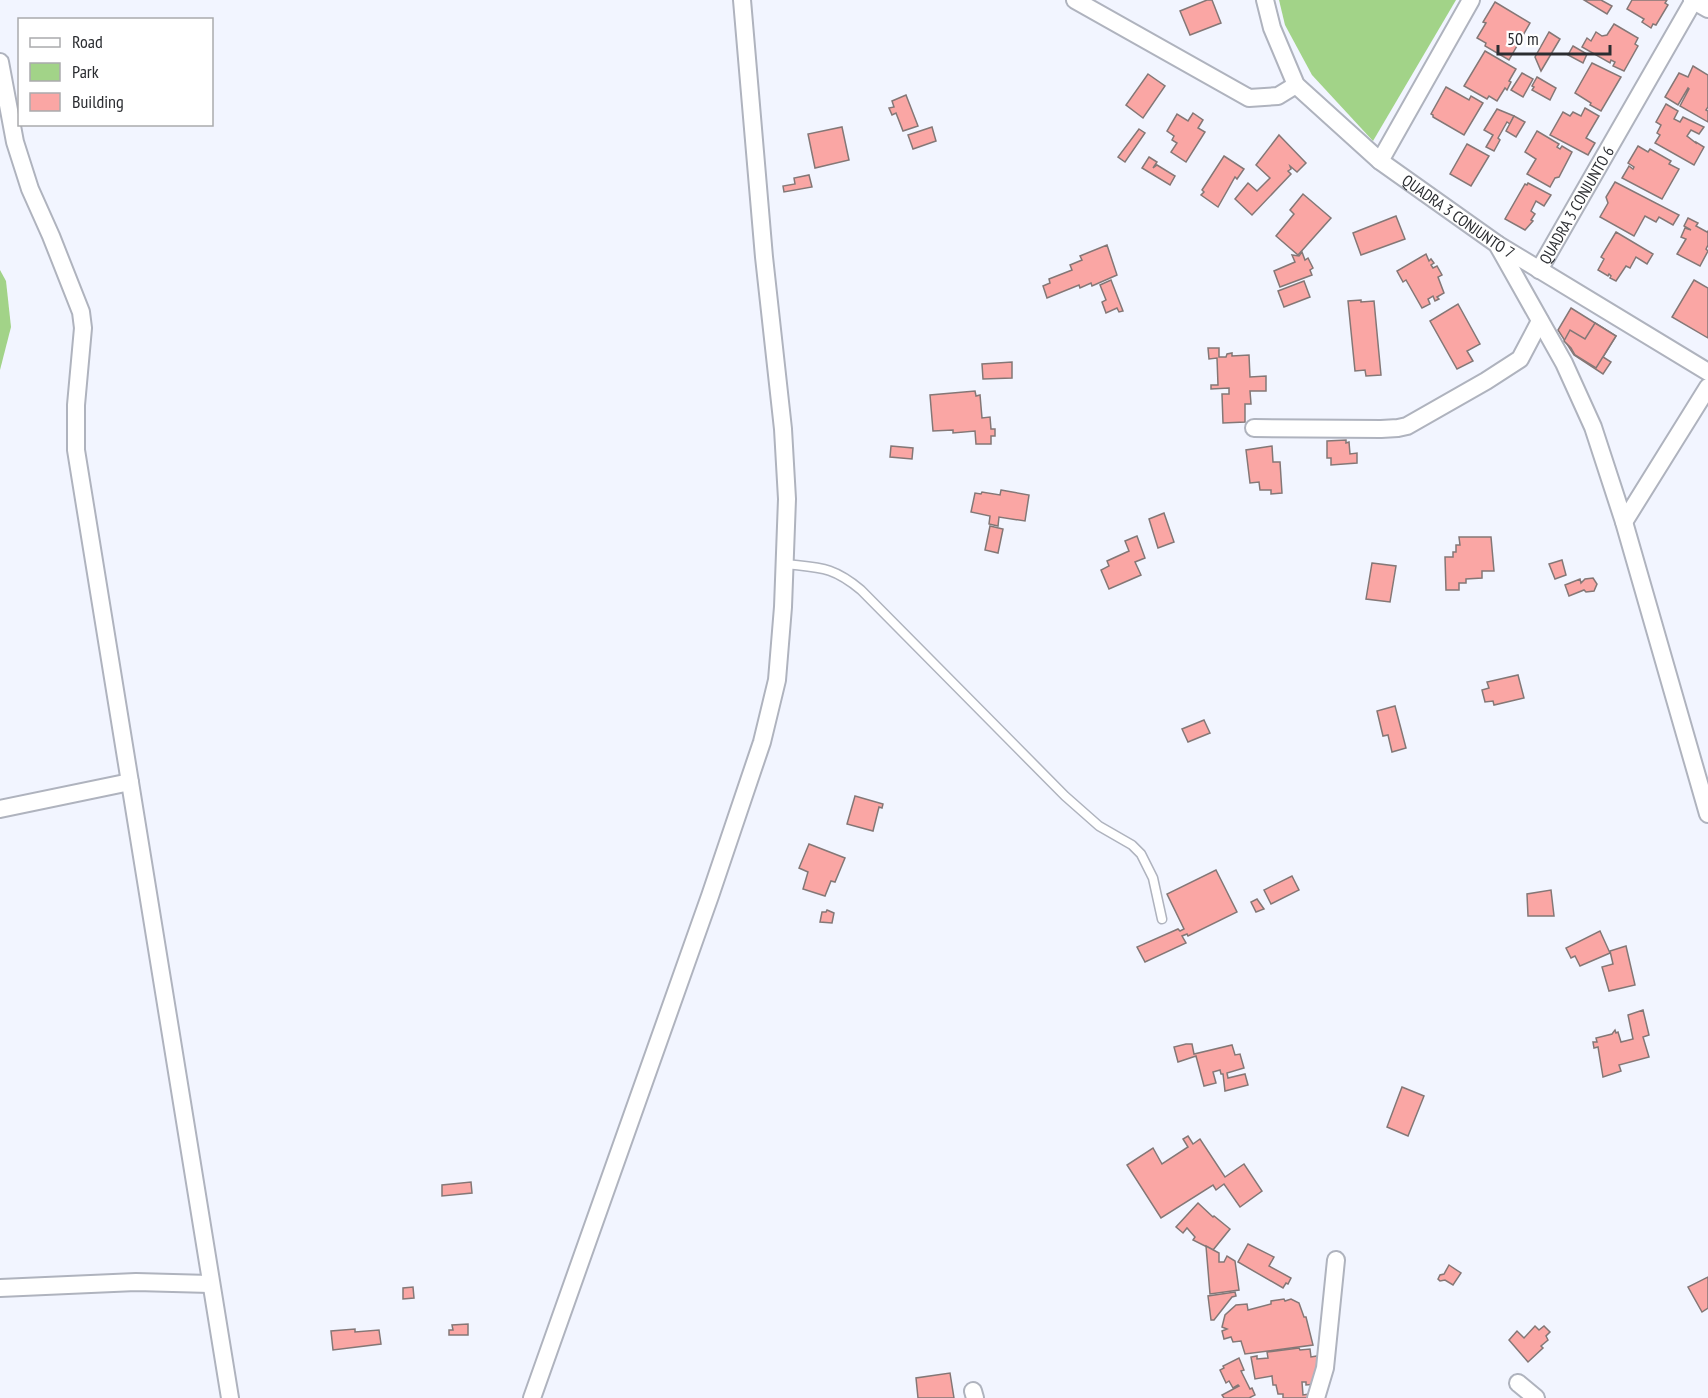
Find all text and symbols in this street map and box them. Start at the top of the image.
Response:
legend [18,18,213,126]
scale bar [1498,18,1610,56]
text: 50 m [1507,27,1539,50]
text: Road [72,30,103,53]
text: Park [72,60,99,83]
text: Building [72,90,124,113]
street label: QUADRA 3 CONJUNTO 6 [1535,142,1618,267]
street label: QUADRA 3 CONJUNTO 7 [1398,170,1518,262]

